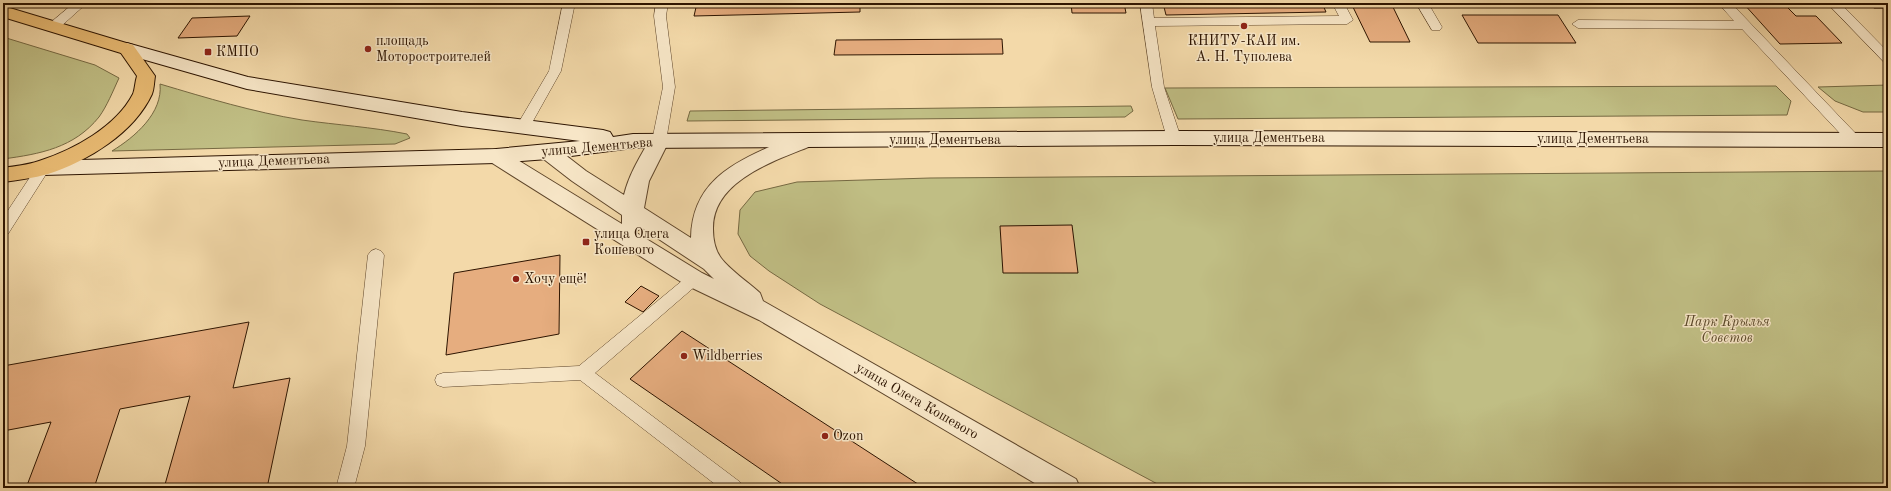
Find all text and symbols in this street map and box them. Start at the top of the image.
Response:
marker: КНИТУ-КАИ им. А. Н. Туполева [1239,21,1249,31]
place label: площадь Моторостроителей [376,34,491,64]
place label: КНИТУ-КАИ им. А. Н. Туполева [1188,34,1300,64]
marker: площадь Моторостроителей [363,44,373,54]
place label: КМПО [216,45,259,59]
marker: КМПО [203,47,213,57]
street label: улица Дементьева [1213,131,1325,145]
street label: улица Дементьева [1537,132,1649,146]
street label: улица Дементьева [889,133,1001,147]
street label: улица Дементьева [541,135,653,159]
street label: улица Дементьева [218,152,330,170]
place label: улица Олега Кошевого [594,227,669,257]
marker: улица Олега Кошевого [581,237,591,247]
place label: Хочу ещё! [524,272,587,286]
marker: Хочу ещё! [511,274,521,284]
park label: Парк Крылья Советов [1683,315,1770,345]
place label: Wildberries [692,349,763,363]
marker: Wildberries [679,351,689,361]
street label: улица Олега Кошевого [853,360,981,442]
place label: Ozon [833,429,864,443]
marker: Ozon [820,431,830,441]

